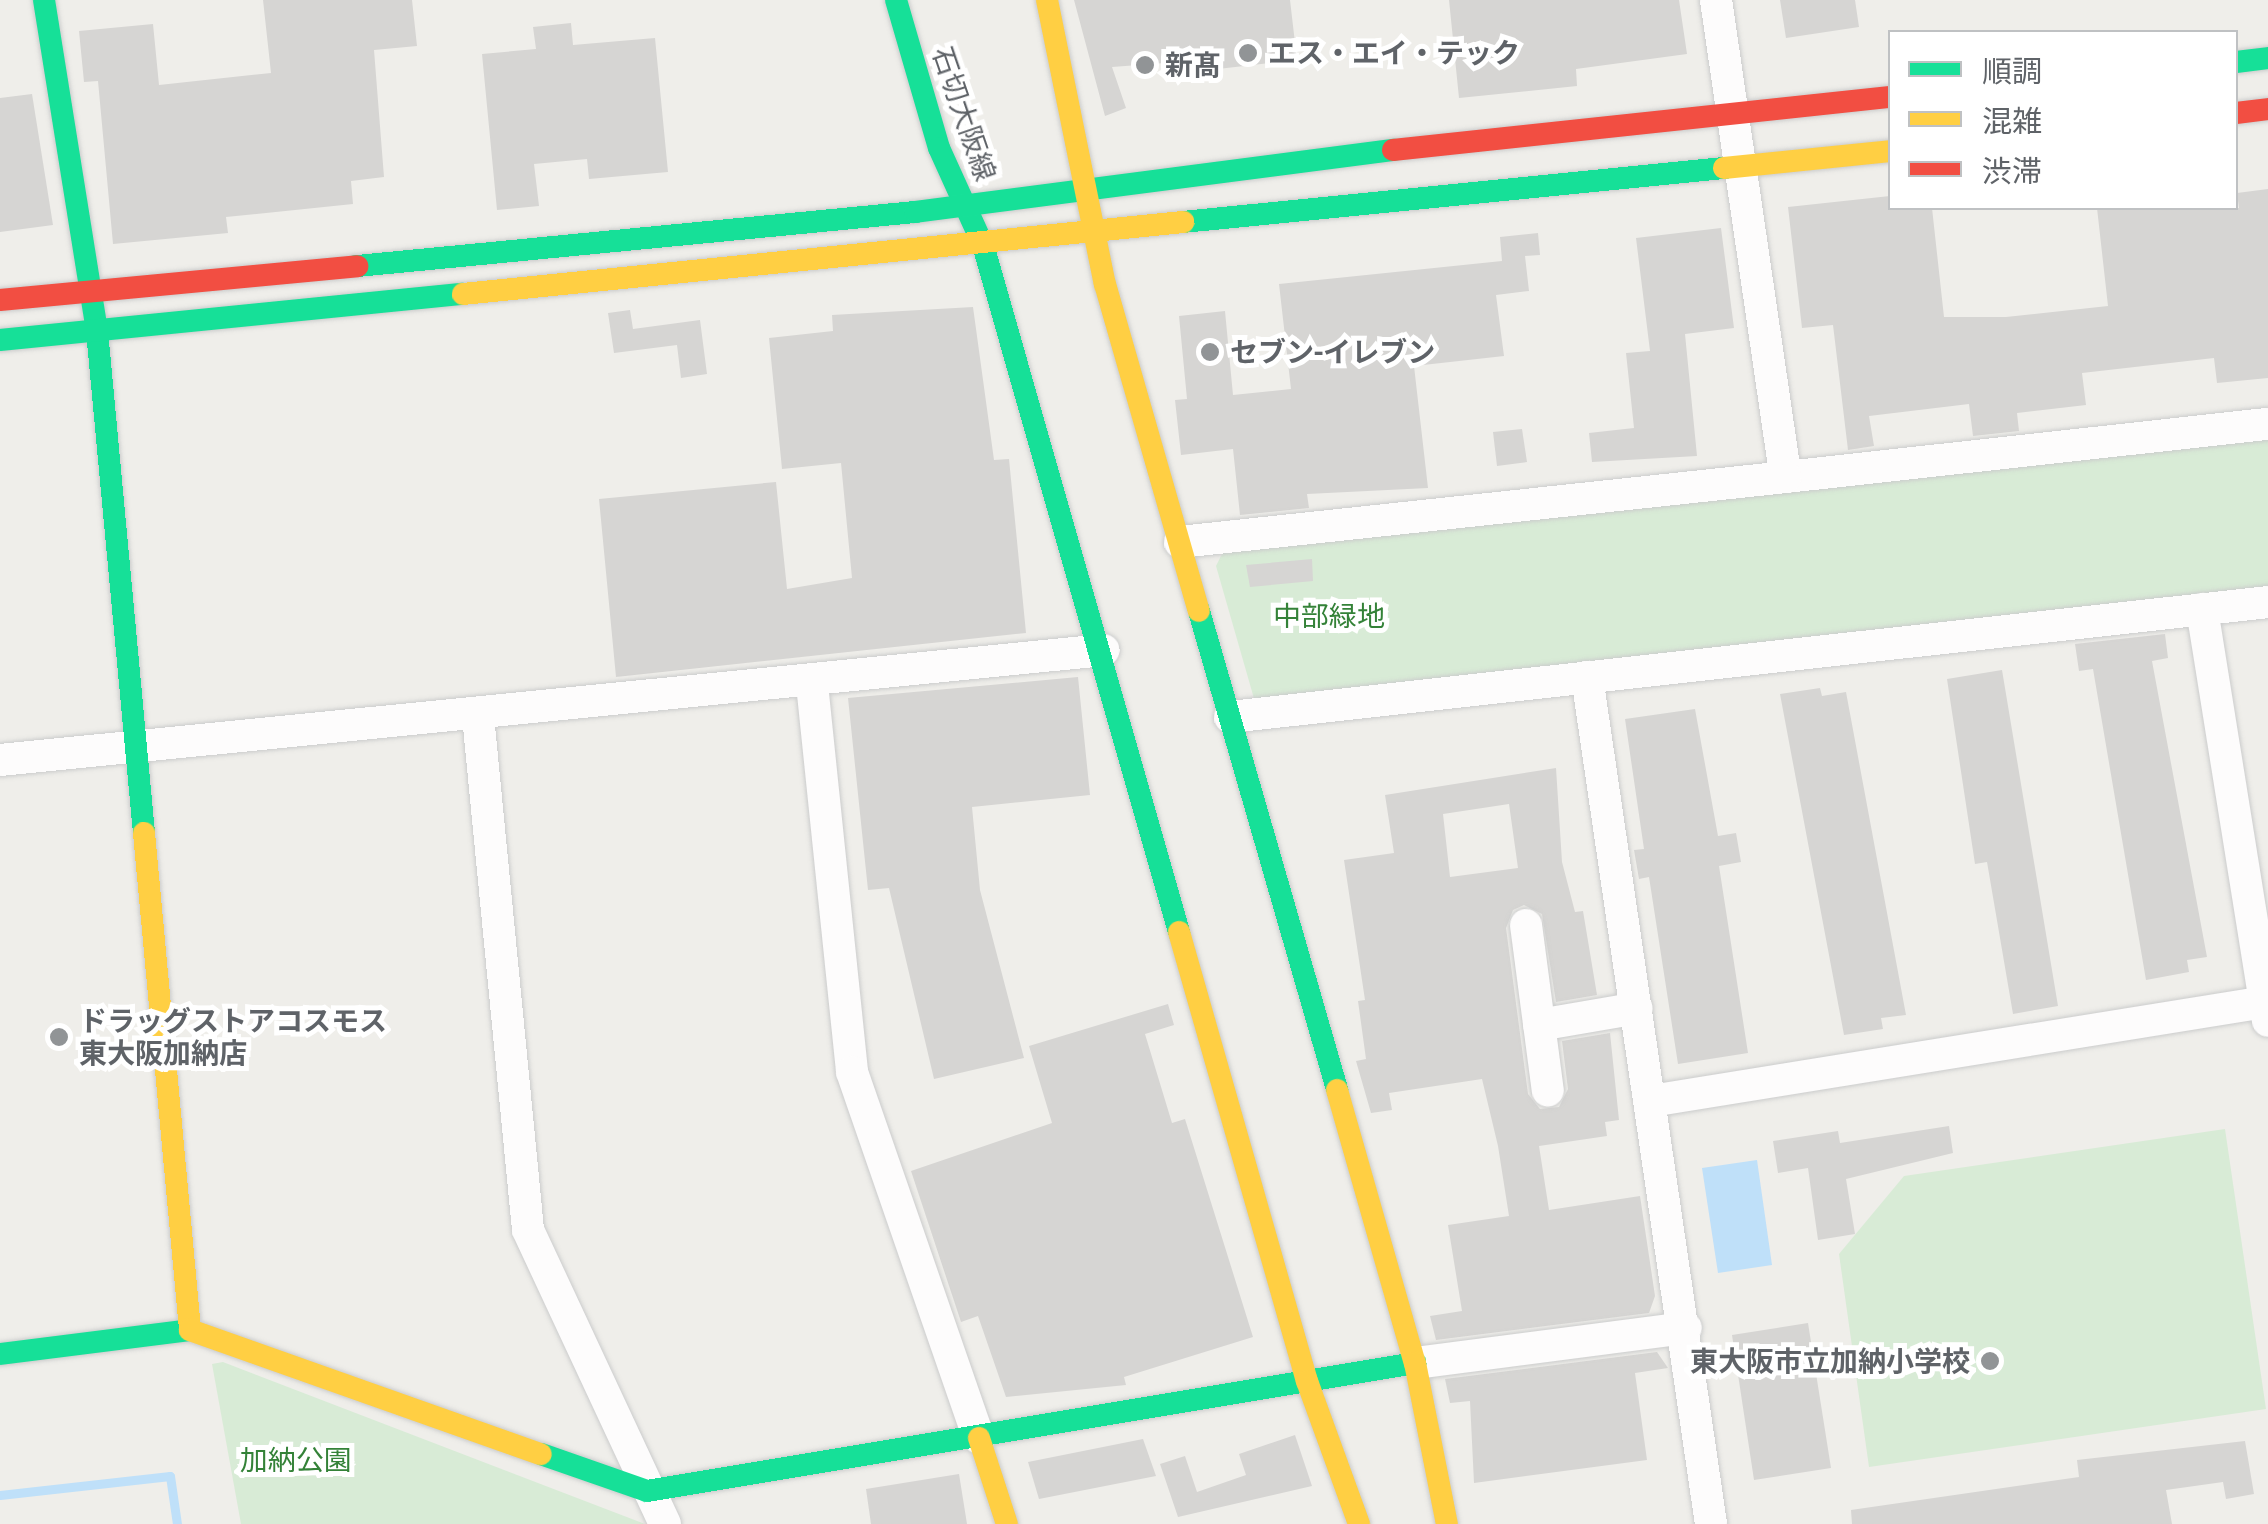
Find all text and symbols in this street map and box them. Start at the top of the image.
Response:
legend [1888,30,2238,210]
place label: エス・エイ・テック [1268,36,1520,70]
street label: 石切大阪線 [925,42,1003,186]
marker: エス・エイ・テック [1237,42,1259,64]
place label: 新髙 [1165,48,1221,82]
marker: 新髙 [1134,54,1156,76]
text: 順調 [1982,54,2042,88]
text: 混雑 [1982,104,2042,138]
text: 渋滞 [1982,154,2042,188]
place label: セブン-イレブン [1230,335,1435,369]
marker: セブン-イレブン [1199,341,1221,363]
park label: 中部緑地 [1273,599,1385,633]
place label: ドラッグストアコスモス 東大阪加納店 [79,1004,387,1070]
marker: ドラッグストアコスモス 東大阪加納店 [48,1026,70,1048]
place label: 東大阪市立加納小学校 [1690,1344,1970,1378]
marker: 東大阪市立加納小学校 [1979,1350,2001,1372]
park label: 加納公園 [240,1443,352,1477]

